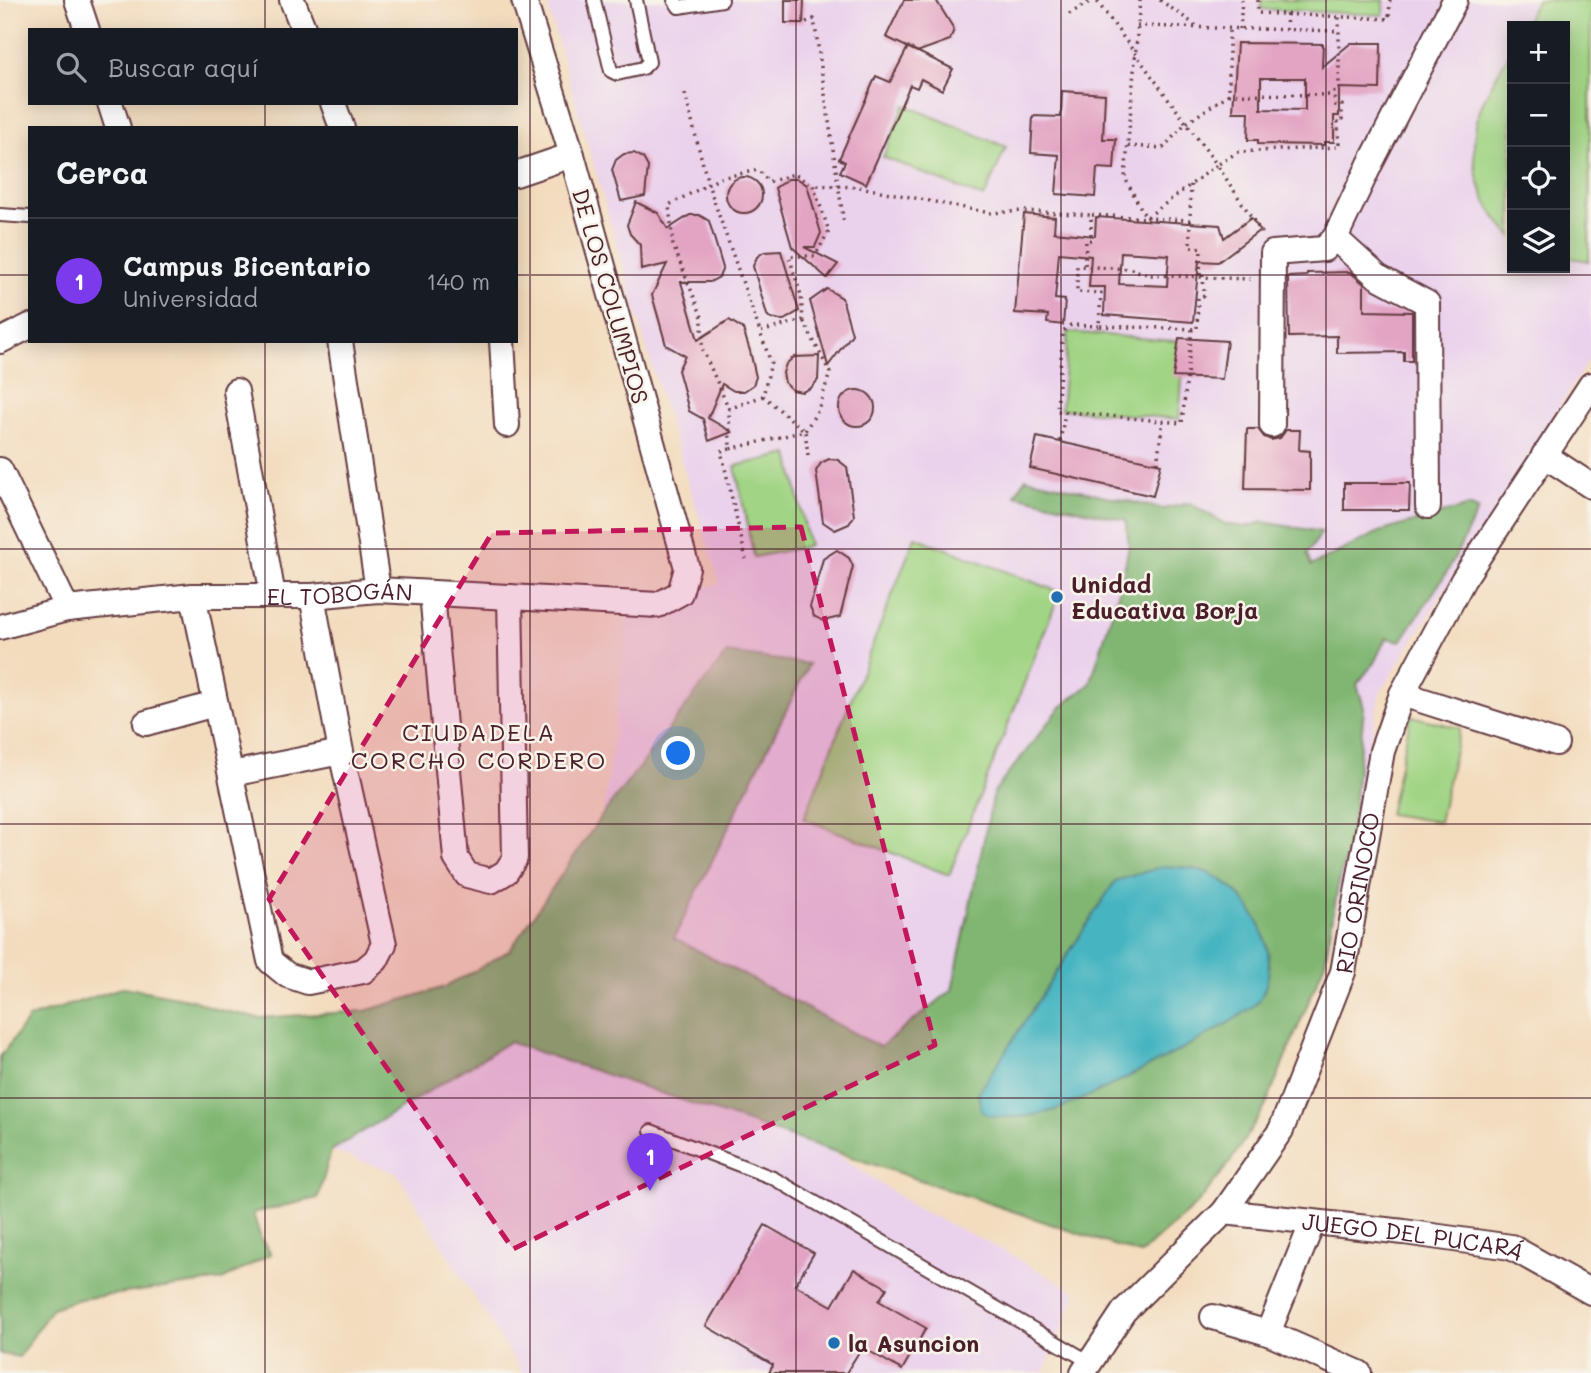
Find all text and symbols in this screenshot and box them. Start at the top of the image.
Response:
map controls [1507,21,1570,273]
button: + [1507,21,1570,84]
search box [28,28,518,105]
icon: search [52,48,90,86]
text: Buscar aquí [108,50,259,84]
button: − [1507,84,1570,147]
button: locate [1507,147,1570,210]
text: Cerca [56,152,148,192]
street label: DE LOS COLUMPIOS [566,185,656,407]
button: layers [1507,210,1570,273]
text: Campus Bicentario [123,249,371,283]
text: 1 [74,266,84,296]
text: 140 m [426,266,490,296]
text: Universidad [123,283,258,313]
place label: Unidad Educativa Borja [1071,569,1258,625]
street label: EL TOBOGÁN [267,575,414,611]
marker: Unidad Educativa Borja [1049,589,1065,605]
district label: CIUDADELA CORCHO CORDERO [351,716,607,775]
your location [661,736,695,770]
street label: RIO ORINOCO [1328,810,1386,976]
pin: 1 [627,1133,673,1191]
street label: JUEGO DEL PUCARÁ [1300,1206,1531,1267]
place label: la Asuncion [848,1328,979,1358]
marker: la Asuncion [826,1335,842,1351]

